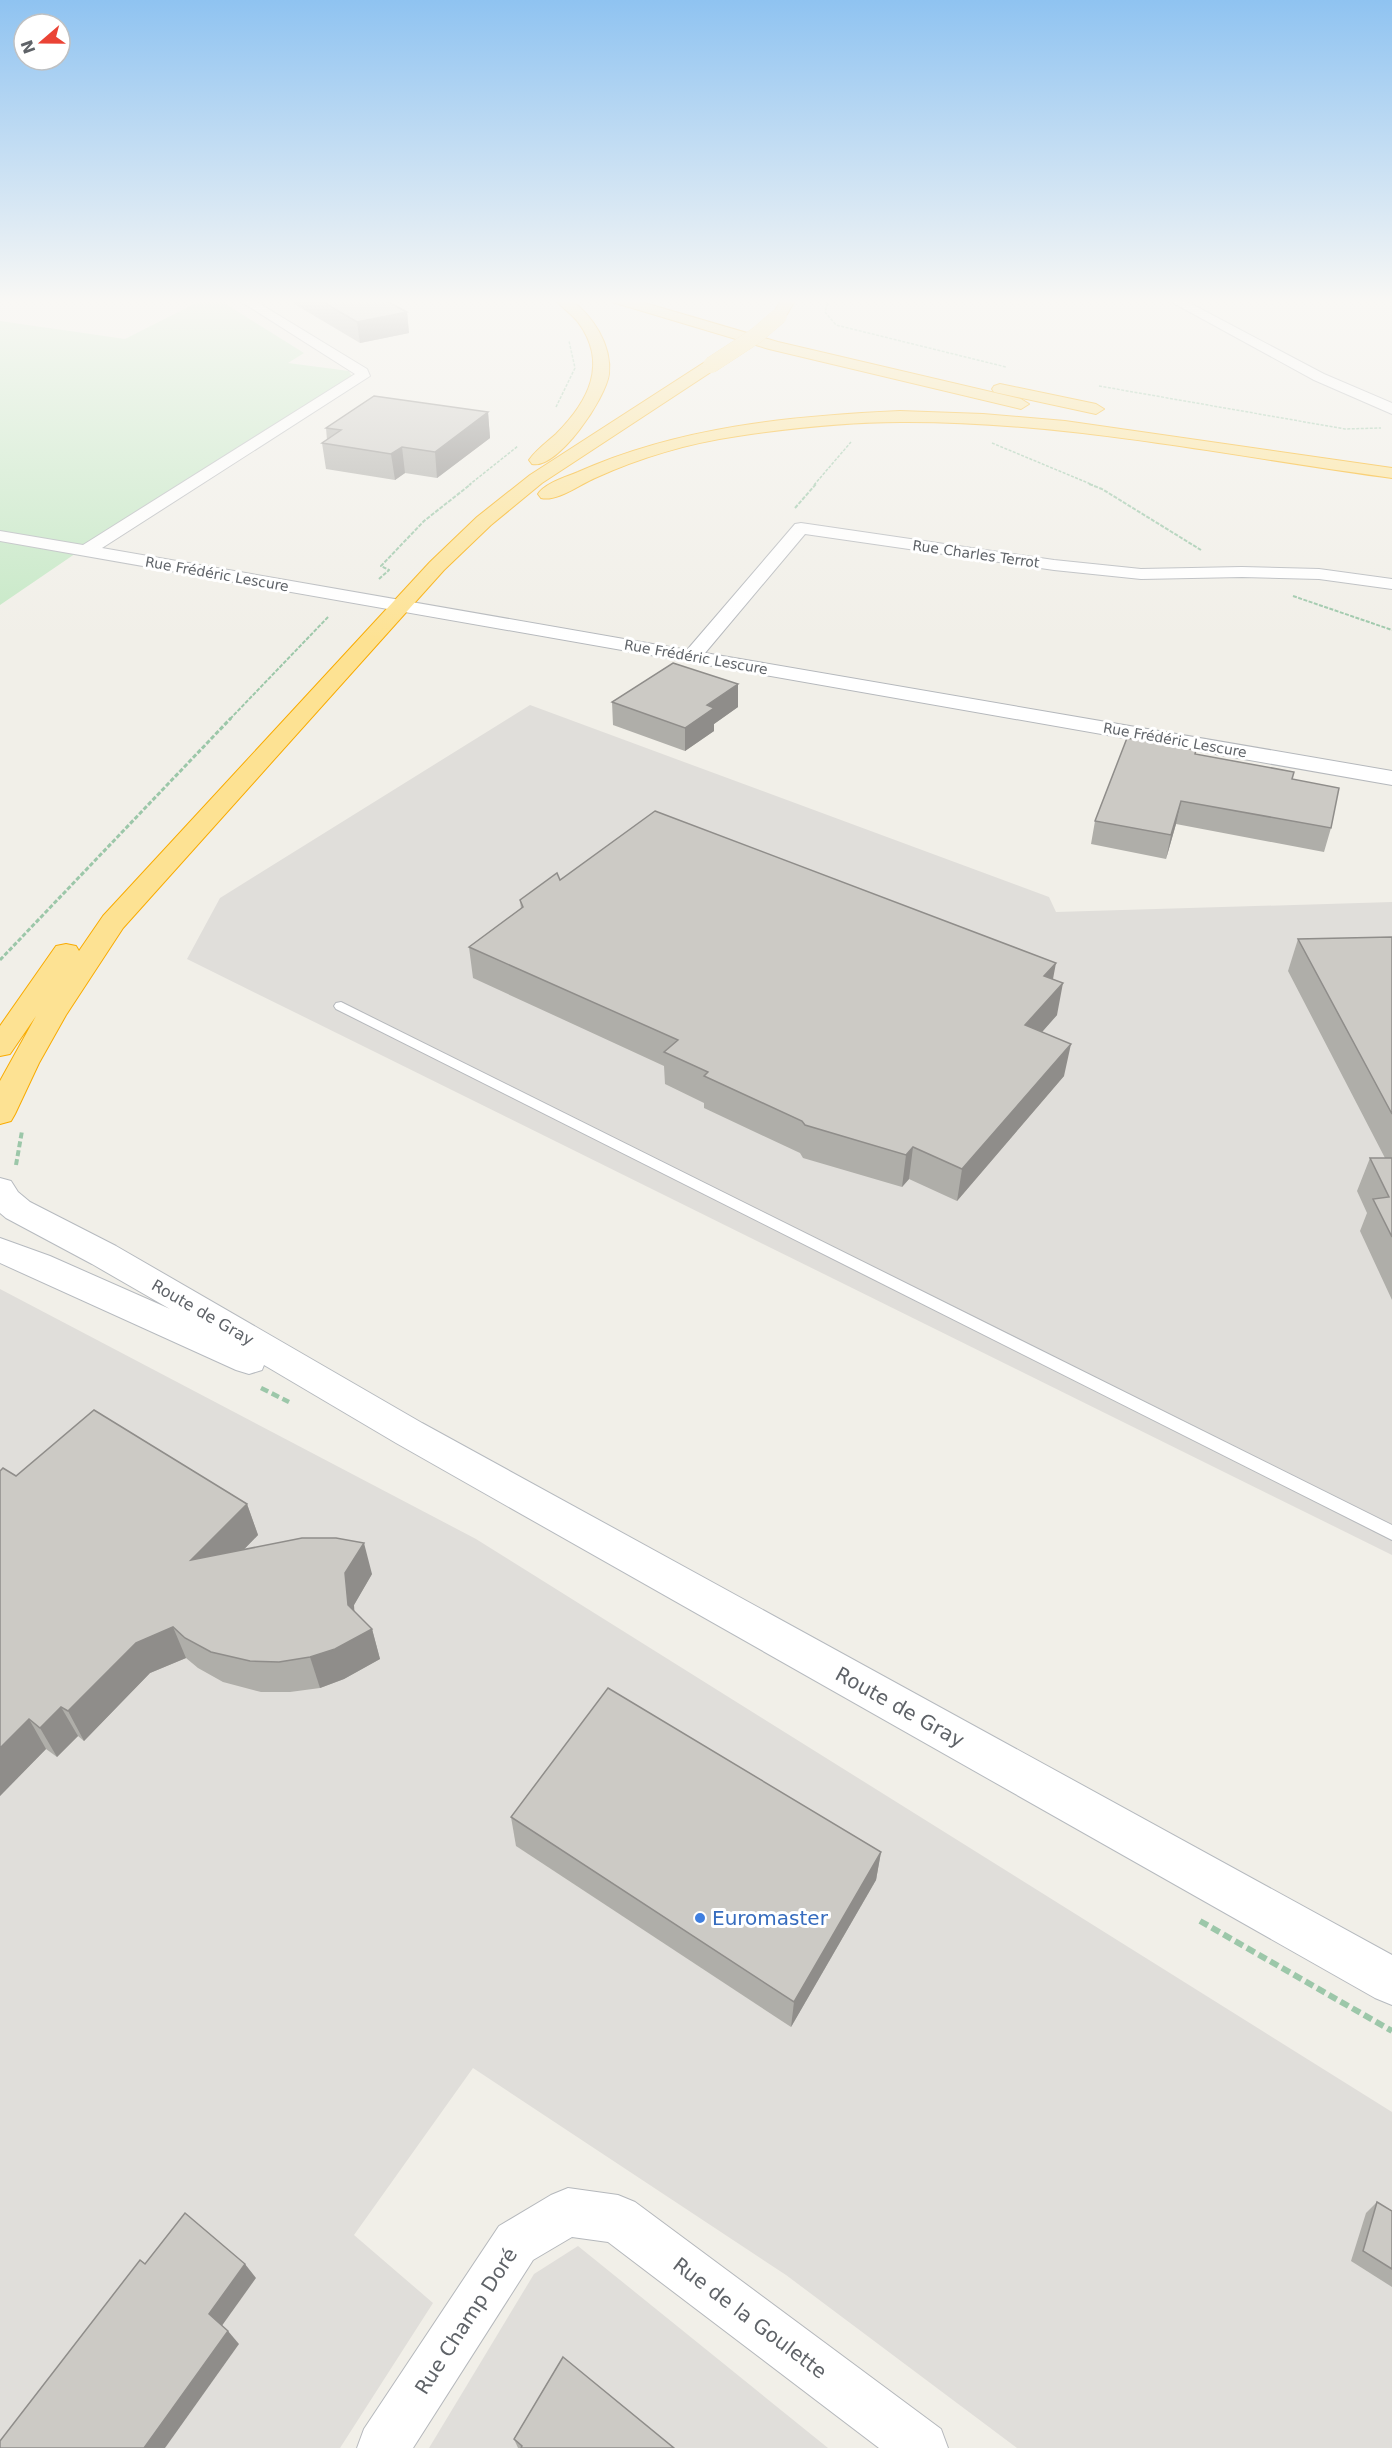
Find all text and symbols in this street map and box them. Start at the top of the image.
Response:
north arrow [12,12,72,72]
text: N [17,37,40,57]
street label: Rue Charles Terrot [911,537,1041,571]
street label: Rue Frédéric Lescure [144,553,290,595]
street label: Rue Frédéric Lescure [623,636,769,678]
street label: Rue Frédéric Lescure [1102,719,1248,761]
street label: Route de Gray [148,1275,257,1349]
street label: Route de Gray [831,1662,969,1752]
place label: Euromaster [712,1906,829,1930]
marker: Euromaster [693,1911,707,1925]
street label: Rue Champ Doré [410,2243,522,2399]
street label: Rue de la Goulette [668,2252,832,2384]

